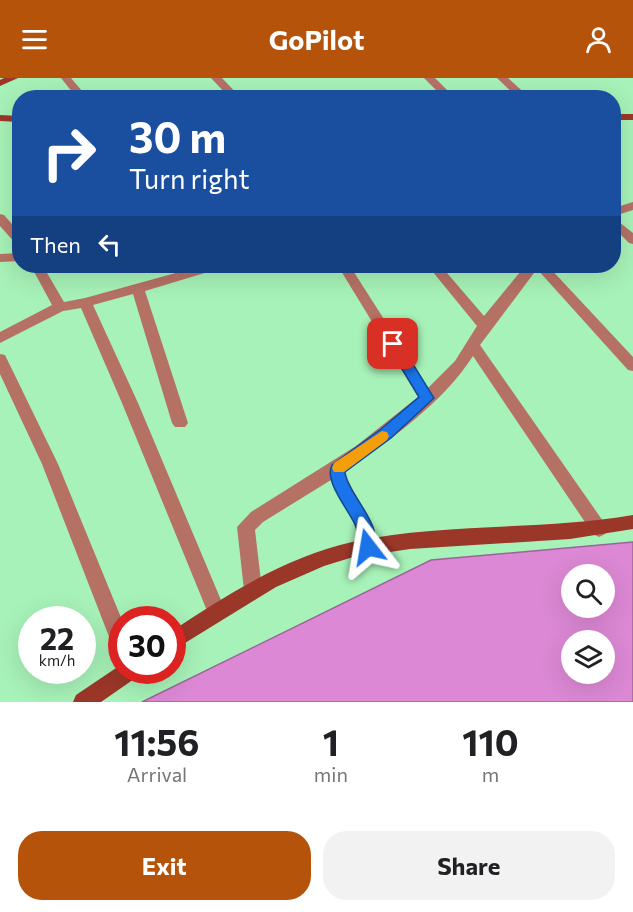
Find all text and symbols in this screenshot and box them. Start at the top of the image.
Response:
icon: menu [18,23,51,56]
text: GoPilot [269,23,364,56]
icon: person [582,23,615,56]
text: 30 m [129,110,226,162]
icon: right [30,114,108,192]
text: Turn right [129,162,249,195]
icon: left [93,228,126,261]
text: Then [30,231,81,258]
pin [367,318,418,369]
icon: arrive [376,327,409,360]
position arrow [336,515,400,579]
map controls [561,564,615,684]
button: search [561,564,615,618]
speed limit sign: 30 [108,606,186,684]
text: 22 [40,619,74,656]
button: layers [561,630,615,684]
text: km/h [39,651,75,669]
text: 11:56 [114,719,200,763]
text: 1 [323,719,339,763]
text: 110 [462,719,519,763]
text: Arrival [127,762,187,786]
text: min [314,762,348,786]
text: m [482,762,499,786]
button: Exit [18,831,311,900]
button: Share [323,831,615,900]

